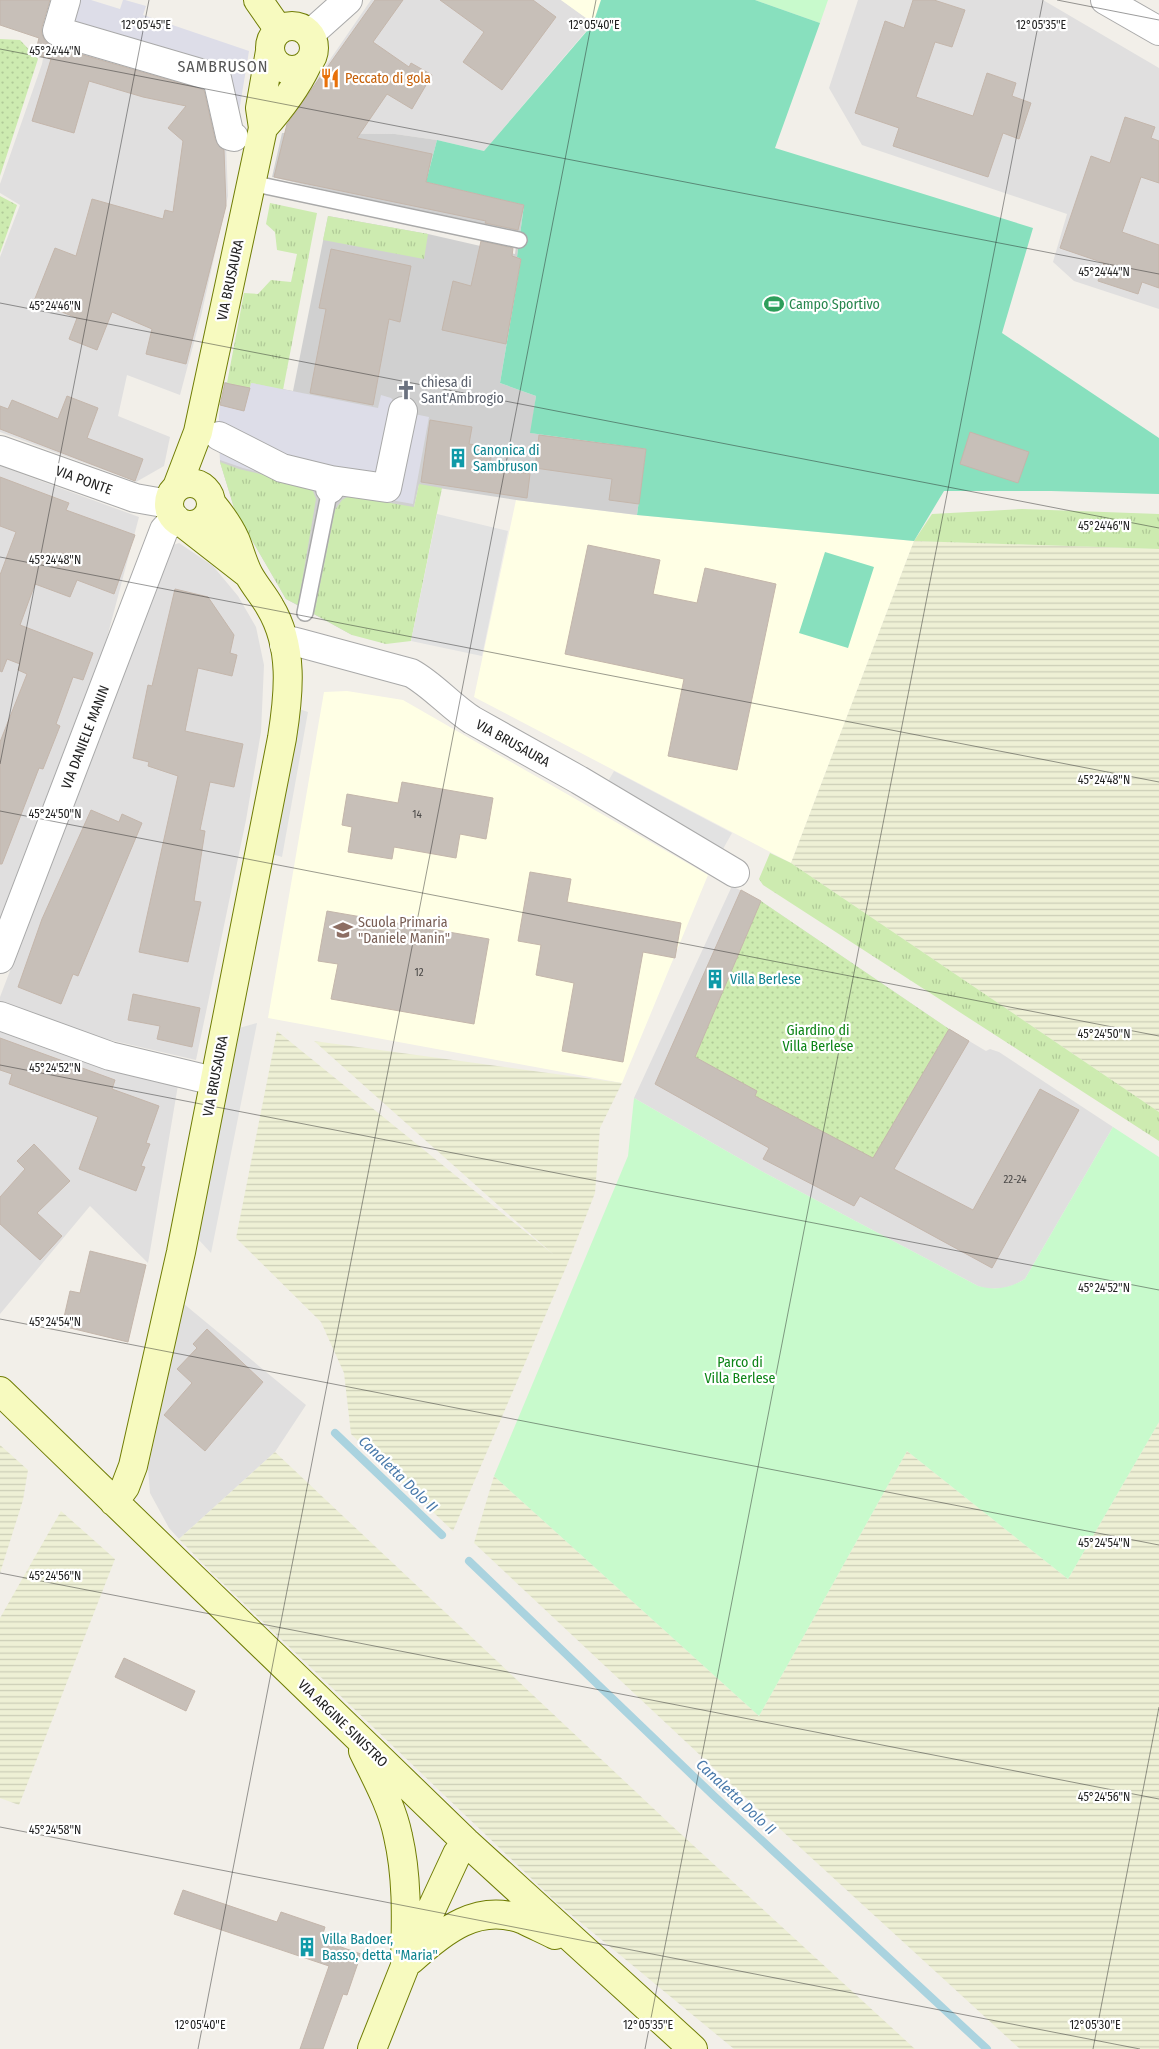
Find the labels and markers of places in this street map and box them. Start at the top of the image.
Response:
restaurant icon: Peccato di gola [319,67,341,89]
place label: Peccato di gola [345,70,431,87]
sports icon: Campo Sportivo [763,293,785,315]
place label: Campo Sportivo [789,296,880,313]
place label: chiesa di Sant'Ambrogio [421,374,504,407]
church icon: chiesa di Sant'Ambrogio [395,379,417,401]
place label: Canonica di Sambruson [473,442,540,475]
building icon: Canonica di Sambruson [447,447,469,469]
place label: Scuola Primaria "Daniele Manin" [358,914,450,947]
school or university icon: Scuola Primaria "Daniele Manin" [332,919,354,941]
building icon: Villa Berlese [704,968,726,990]
place label: Villa Berlese [730,971,801,988]
place label: Villa Badoer, Basso, detta "Maria" [322,1931,438,1964]
building icon: Villa Badoer, Basso, detta "Maria" [296,1936,318,1958]

